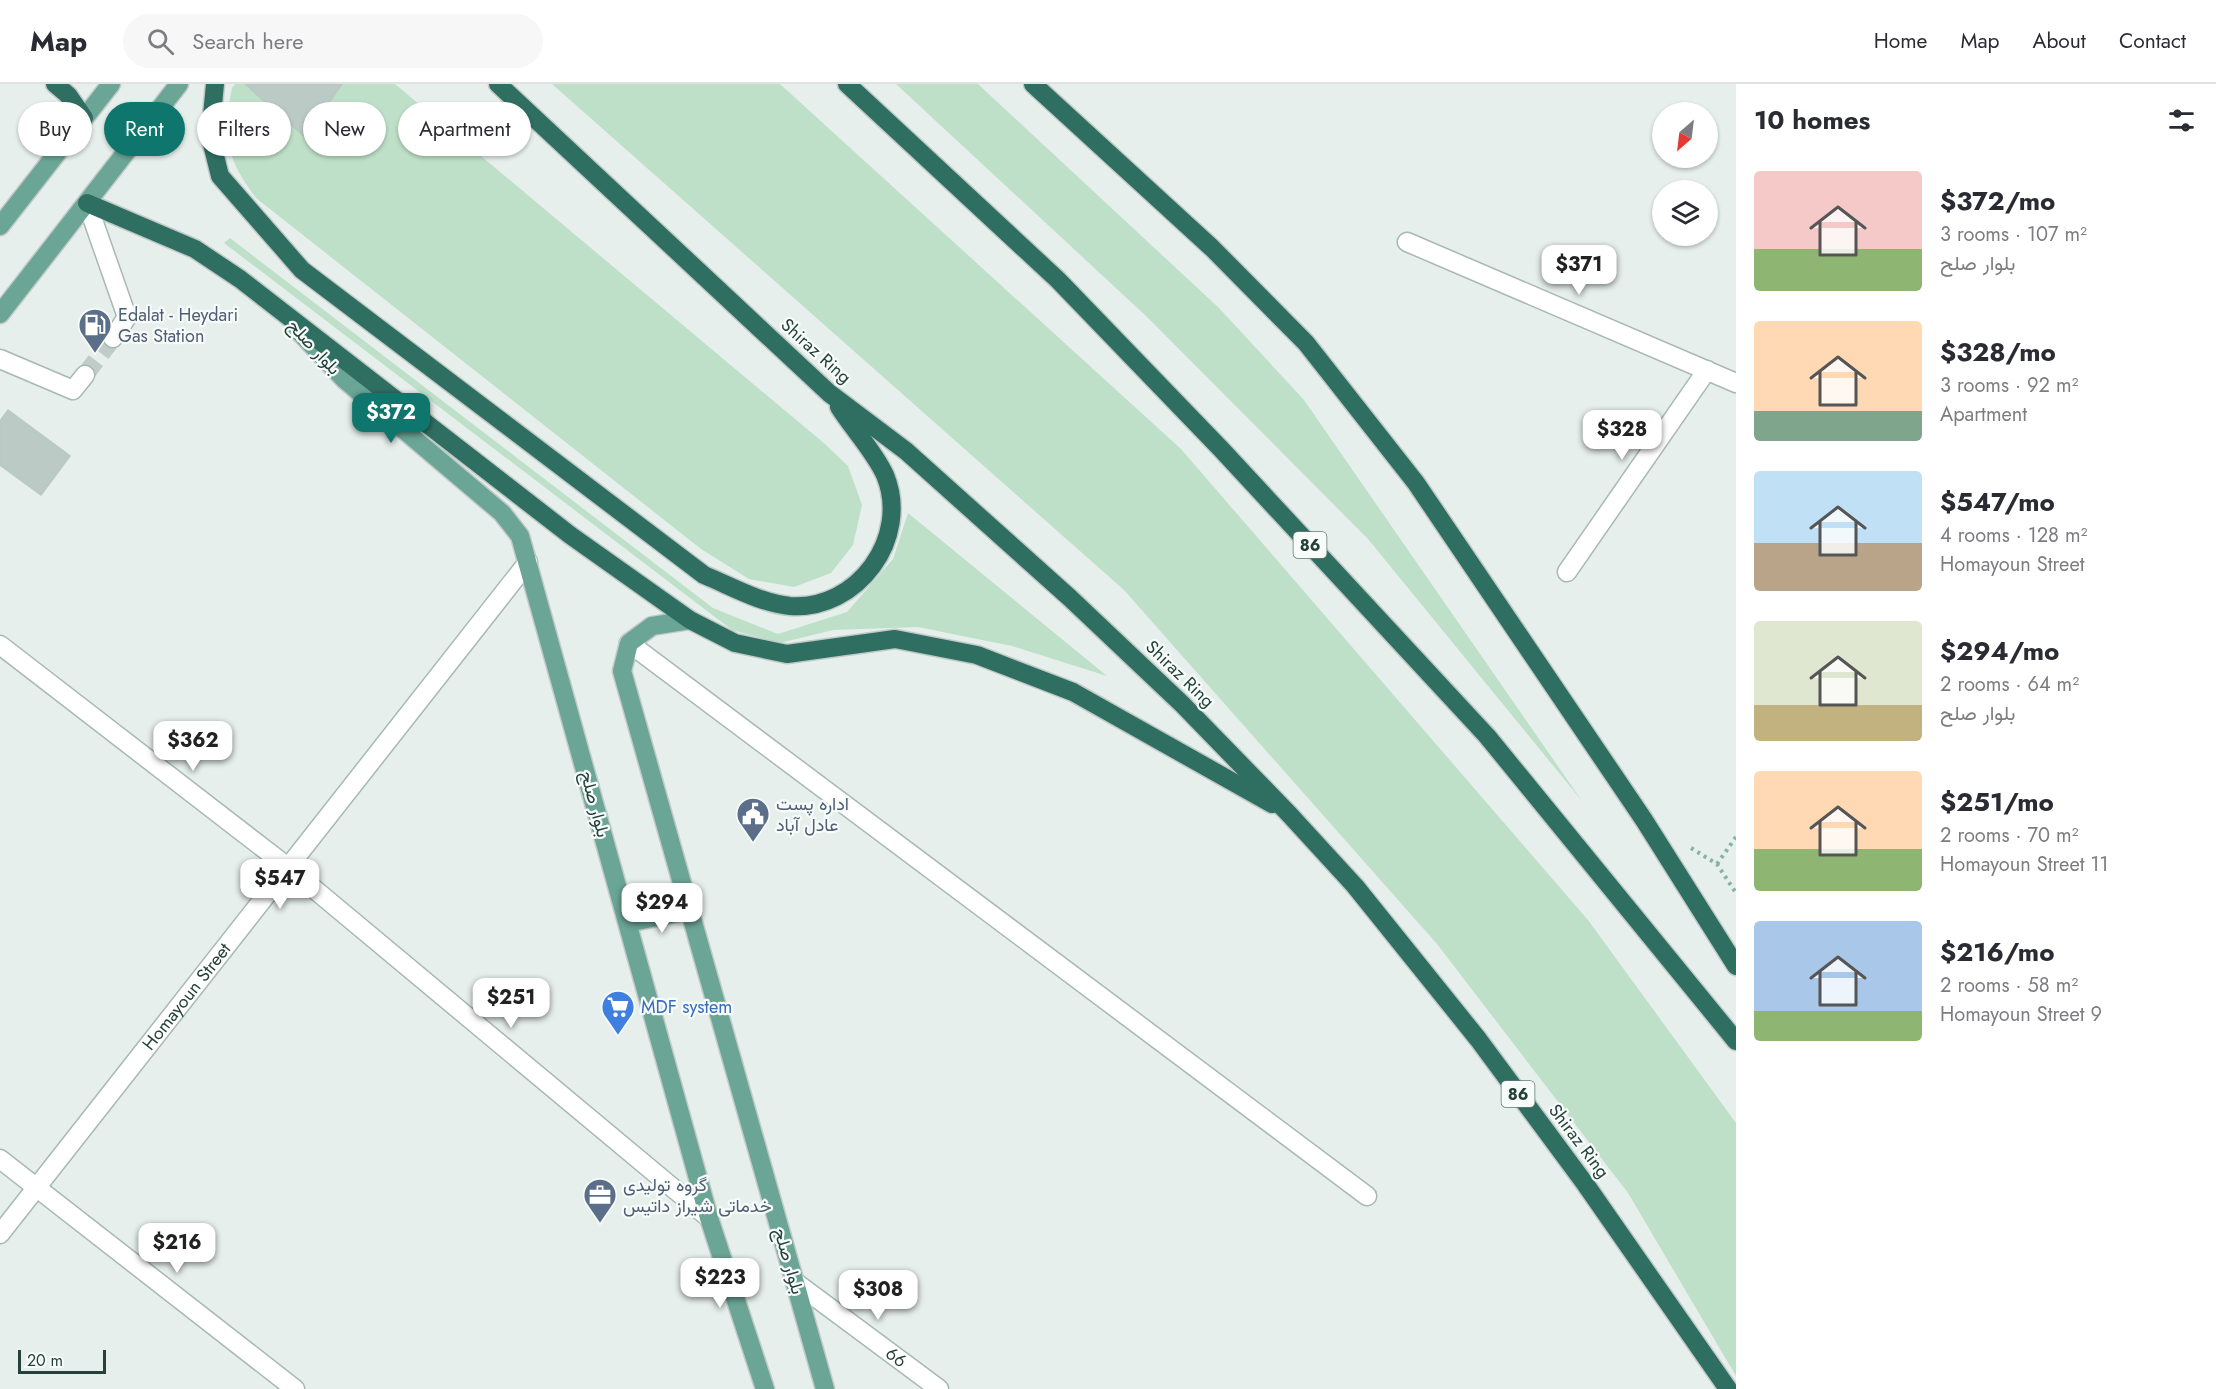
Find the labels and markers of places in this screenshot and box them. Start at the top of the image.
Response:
pin: $371 [1543,245,1615,296]
place label: Edalat - Heydari Gas Station [118,302,238,349]
fuel station icon: Edalat - Heydari Gas Station [77,307,113,354]
pin: $372 [355,393,427,444]
pin: $328 [1586,410,1658,461]
pin: $362 [157,721,229,772]
place label: اداره پست عادل آباد [776,791,849,838]
public building icon: اداره پست عادل آباد [735,796,771,843]
pin: $547 [244,859,316,910]
pin: $294 [626,883,698,934]
pin: $251 [475,978,547,1029]
supermarket icon: MDF system [600,989,636,1036]
place label: MDF system [641,994,732,1020]
place label: گروه تولیدی خدماتی شیراز داتیس [623,1172,771,1219]
office icon: گروه تولیدی خدماتی شیراز داتیس [582,1177,618,1224]
pin: $216 [141,1223,213,1274]
pin: $223 [684,1258,756,1309]
pin: $308 [842,1270,914,1321]

